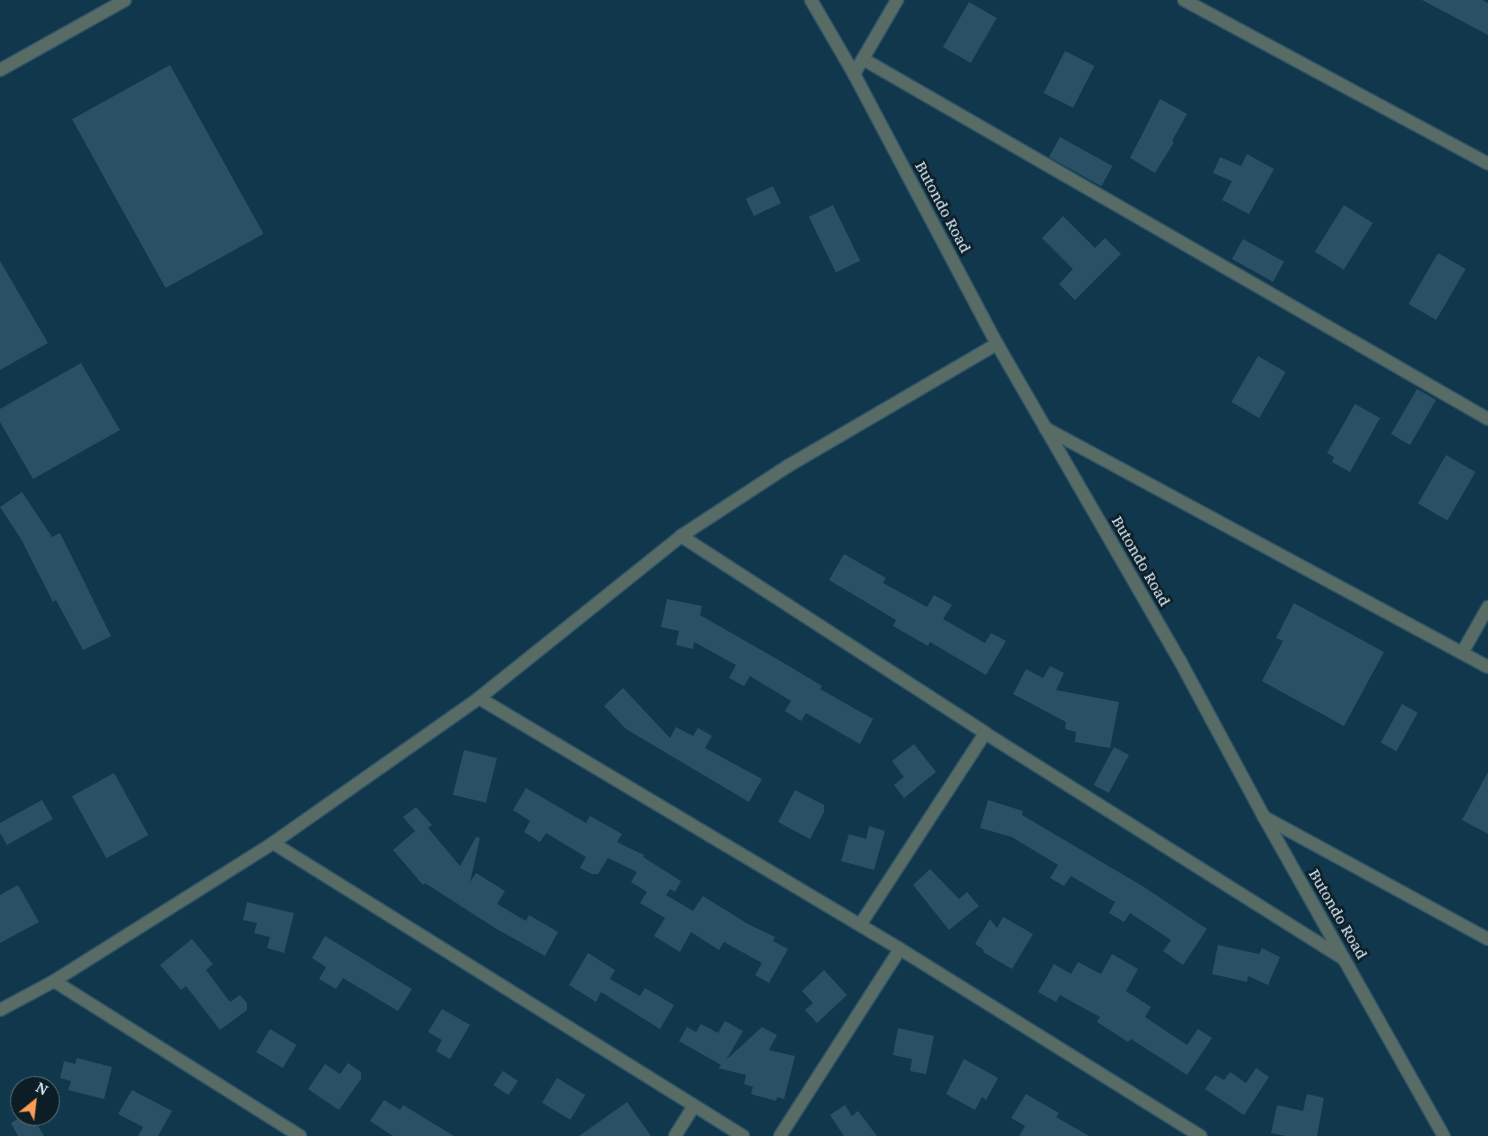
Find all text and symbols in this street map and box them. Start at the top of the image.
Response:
street label: Butondo Road [911,158,975,256]
street label: Butondo Road [1108,513,1174,609]
street label: Butondo Road [1305,866,1371,962]
north arrow [10,1076,60,1126]
text: N [33,1077,51,1099]

